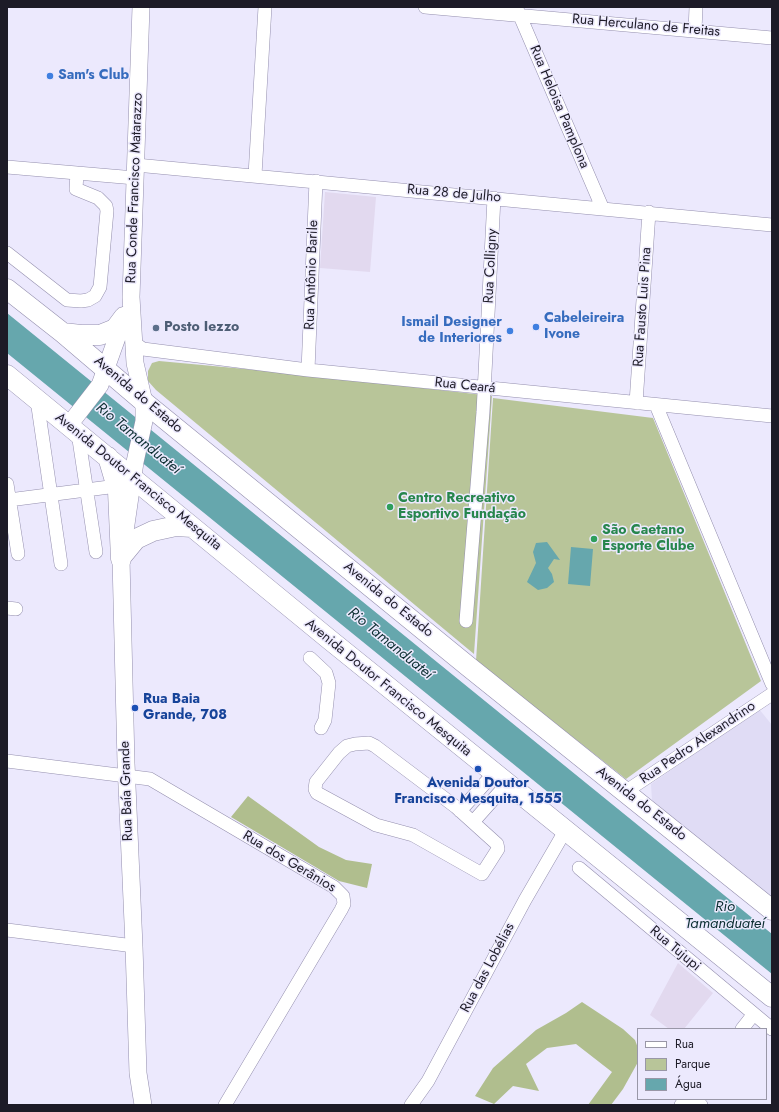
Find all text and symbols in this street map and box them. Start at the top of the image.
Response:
street label: Rua Herculano de Freitas [571,11,721,41]
street label: Rua Heloisa Pamplona [525,43,593,171]
place label: Sam's Club [58,68,129,84]
marker: Sam's Club [45,71,55,81]
street label: Rua Conde Francisco Matarazzo [123,92,147,284]
street label: Rua 28 de Julho [406,182,502,206]
street label: Rua Antônio Barile [302,220,322,330]
street label: Rua Colligny [481,228,501,304]
street label: Rua Fausto Luis Pina [630,247,656,367]
place label: Cabeleireira Ivone [544,311,624,344]
place label: Ismail Designer de Interiores [401,315,502,348]
place label: Posto Iezzo [164,320,239,336]
marker: Cabeleireira Ivone [531,322,541,332]
marker: Posto Iezzo [151,323,161,333]
marker: Ismail Designer de Interiores [505,326,515,336]
street label: Avenida do Estado [90,353,186,437]
street label: Rua Ceará [434,374,496,398]
water label: Rio Tamanduateí [92,399,184,479]
street label: Avenida Doutor Francisco Mesquita [51,410,225,554]
place label: Centro Recreativo Esportivo Fundação [398,491,526,524]
marker: Centro Recreativo Esportivo Fundação [385,502,395,512]
place label: São Caetano Esporte Clube [602,523,694,556]
marker: São Caetano Esporte Clube [589,534,599,544]
street label: Avenida do Estado [340,559,436,641]
water label: Rio Tamanduateí [344,604,436,684]
street label: Avenida Doutor Francisco Mesquita [301,616,475,760]
place label: Rua Baia Grande, 708 [143,692,227,724]
street label: Rua Pedro Alexandrino [637,698,759,788]
marker: Rua Baia Grande, 708 [130,703,140,713]
street label: Rua Baía Grande [117,741,137,841]
street label: Avenida do Estado [592,763,690,845]
marker: Avenida Doutor Francisco Mesquita, 1555 [473,764,483,774]
place label: Avenida Doutor Francisco Mesquita, 1555 [394,776,562,808]
street label: Rua dos Gerânios [239,828,339,896]
water label: Rio Tamanduateí [685,898,765,933]
street label: Rua das Lobélias [457,920,519,1016]
street label: Rua Tujupi [646,923,704,975]
legend [637,1028,767,1100]
text: Rua [675,1035,694,1053]
text: Parque [675,1055,710,1073]
text: Água [675,1075,702,1093]

